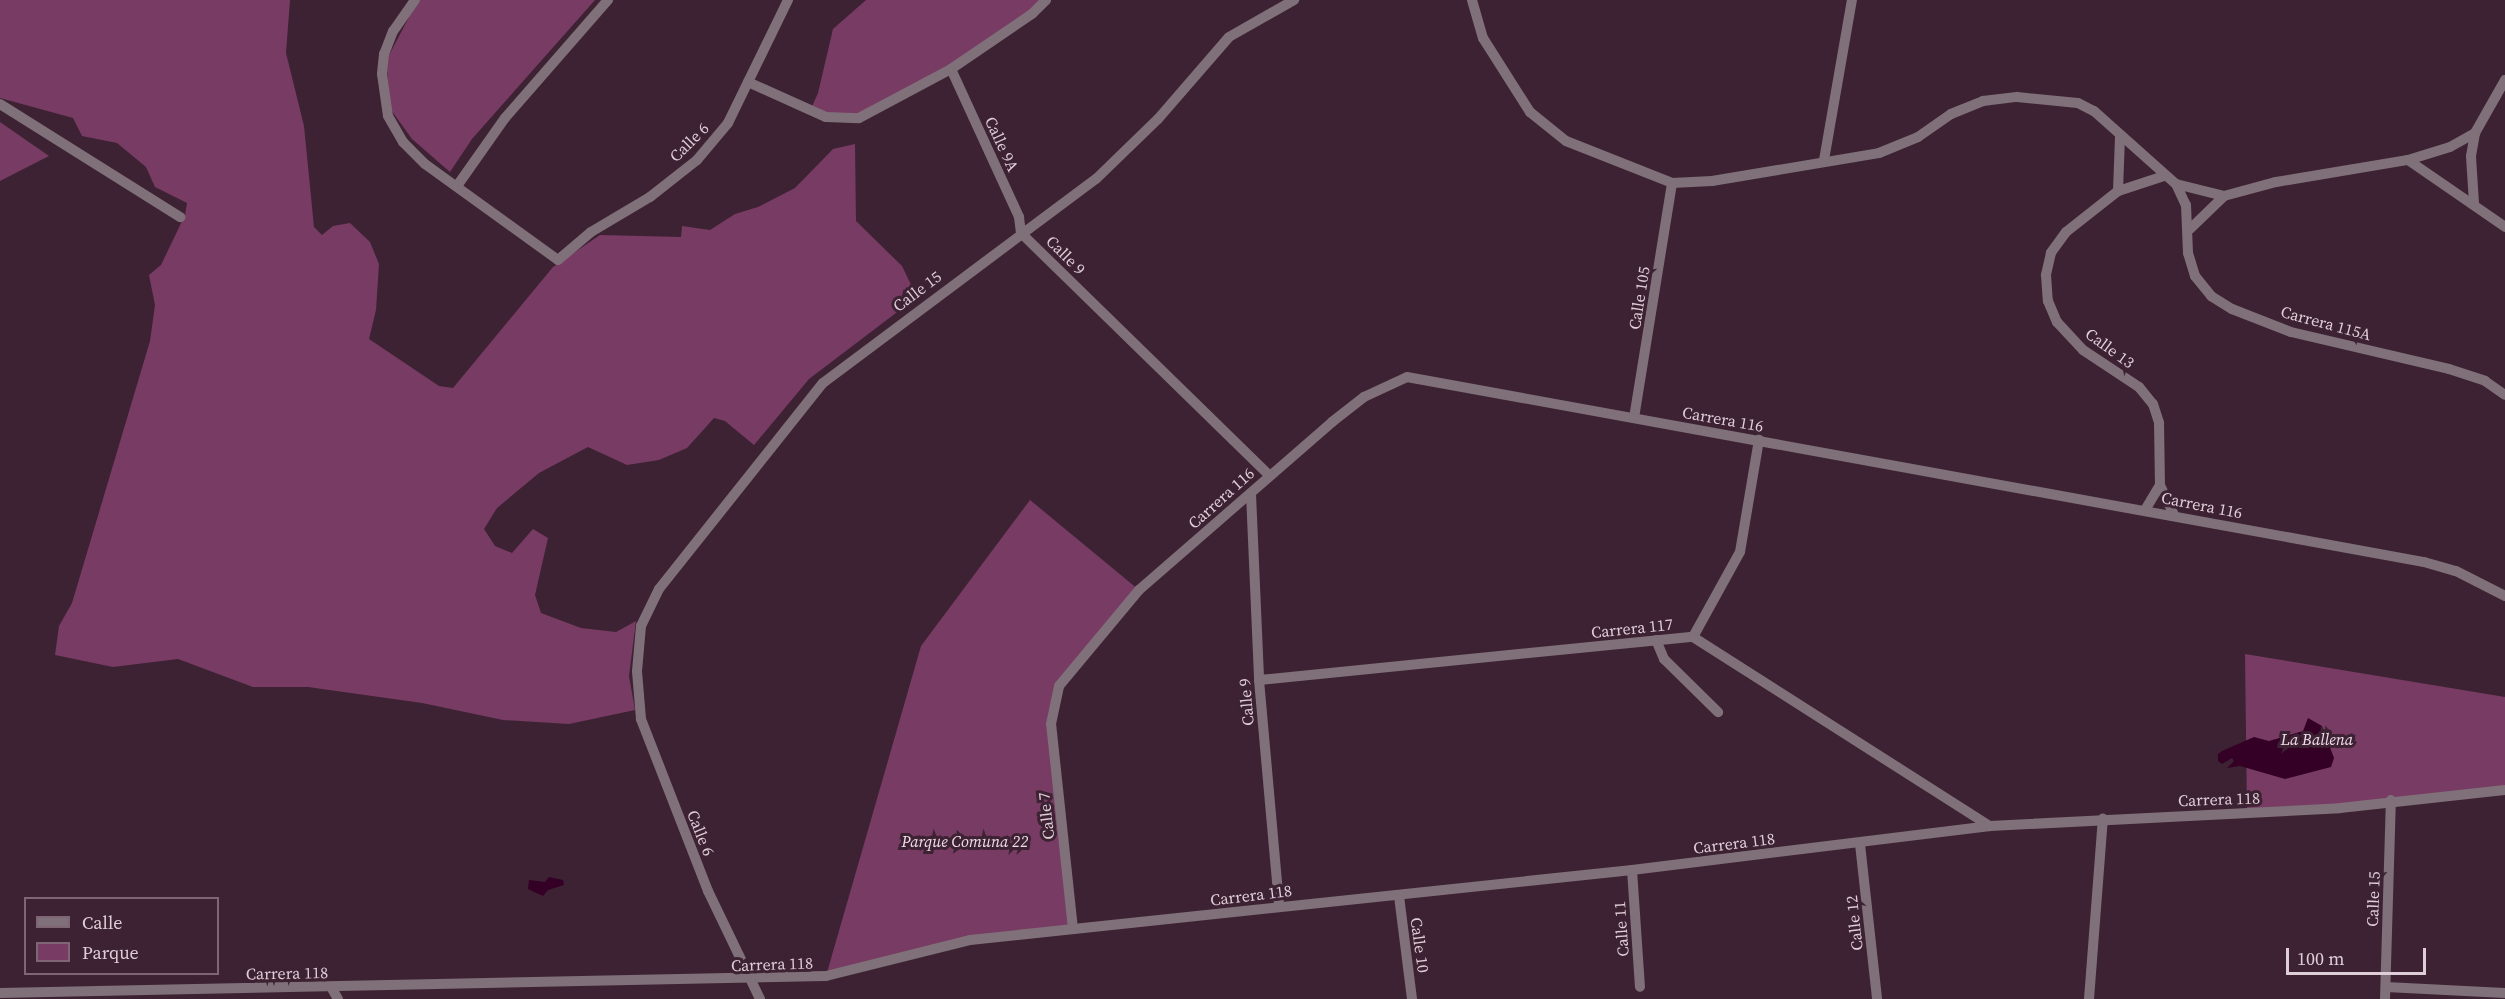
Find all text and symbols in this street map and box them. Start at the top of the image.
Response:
street label: Calle 9A [981,114,1023,174]
street label: Calle 6 [665,118,713,166]
street label: Calle 9 [1042,231,1090,279]
street label: Calle 105 [1625,265,1653,331]
street label: Calle 15 [889,267,945,315]
street label: Carrera 115A [2279,302,2373,344]
street label: Calle 13 [2082,324,2138,372]
street label: Carrera 116 [1681,402,1765,436]
street label: Carrera 116 [1184,463,1258,533]
street label: Carrera 116 [2160,488,2244,522]
street label: Carrera 117 [1590,614,1674,642]
street label: Calle 9 [1234,677,1258,727]
park label: La Ballena [2281,729,2353,749]
street label: Carrera 118 [2178,788,2260,810]
street label: Calle 7 [1034,791,1058,841]
street label: Calle 6 [683,807,719,859]
street label: Carrera 118 [1692,828,1776,858]
park label: Parque Comuna 22 [902,831,1028,851]
street label: Calle 15 [2362,871,2384,927]
street label: Carrera 118 [1209,880,1293,910]
street label: Calle 12 [1842,894,1866,952]
legend [24,897,219,975]
street label: Calle 11 [1609,901,1633,957]
text: Calle [82,910,122,935]
street label: Calle 10 [1407,916,1433,974]
scale bar [2289,936,2428,974]
text: Parque [82,940,139,965]
text: 100 m [2297,946,2344,971]
street label: Carrera 118 [731,953,813,975]
street label: Carrera 118 [246,963,328,983]

